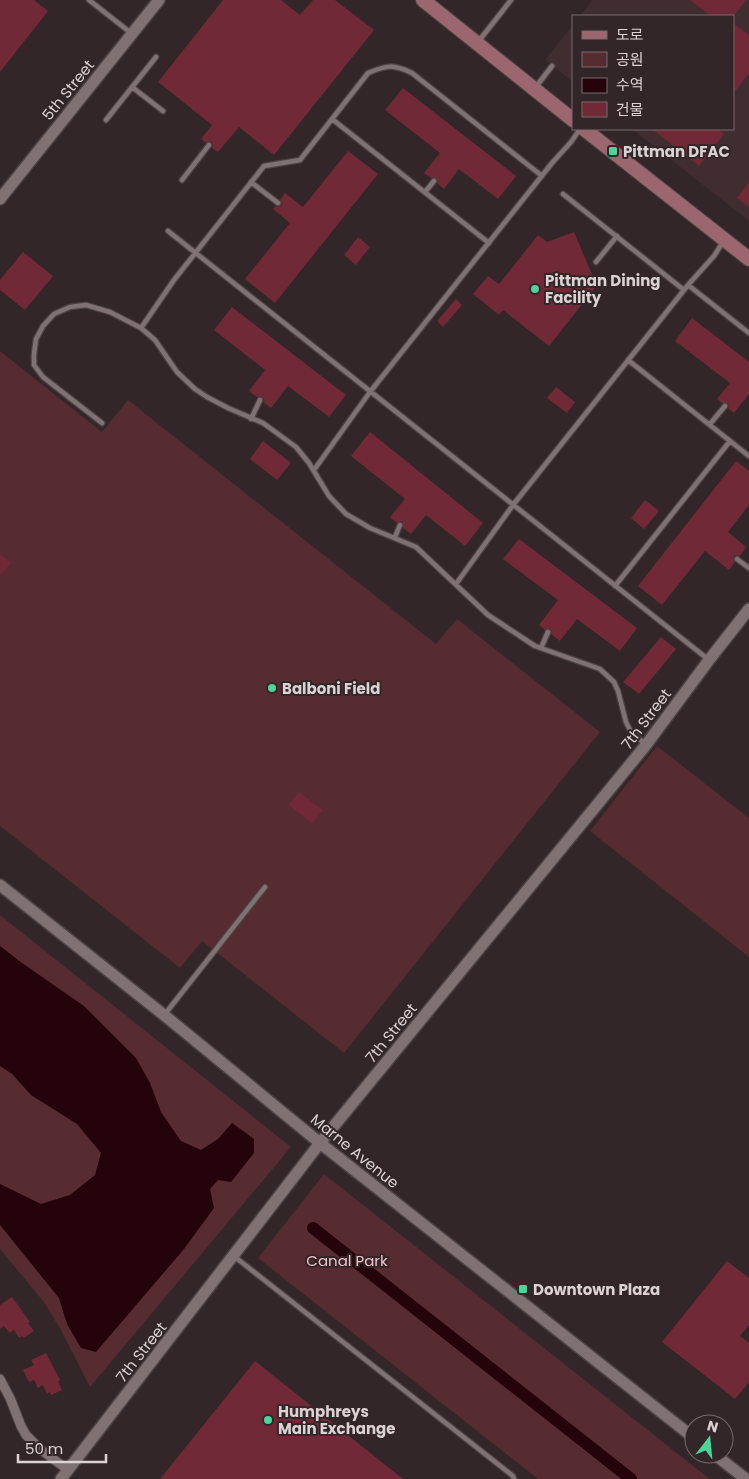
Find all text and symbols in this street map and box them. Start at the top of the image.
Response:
legend [572,15,734,130]
text: 도로 [616,24,644,45]
text: 공원 [616,49,644,70]
street label: 5th Street [37,55,99,125]
text: 수역 [616,74,644,95]
text: 건물 [616,99,644,120]
place label: Pittman DFAC [623,141,730,162]
marker: Pittman DFAC [607,145,619,157]
place label: Pittman Dining Facility [545,270,661,308]
marker: Pittman Dining Facility [529,283,541,295]
place label: Balboni Field [282,678,380,699]
marker: Balboni Field [266,682,278,694]
street label: 7th Street [616,684,676,754]
street label: 7th Street [360,999,422,1067]
street label: Marne Avenue [306,1109,404,1193]
park label: Canal Park [306,1250,388,1271]
place label: Downtown Plaza [533,1279,660,1300]
marker: Downtown Plaza [517,1283,529,1295]
street label: 7th Street [111,1317,171,1387]
place label: Humphreys Main Exchange [278,1401,396,1439]
marker: Humphreys Main Exchange [262,1414,274,1426]
north arrow [684,1414,734,1464]
text: N [705,1415,720,1438]
scale bar [18,1432,105,1464]
text: 50 m [25,1438,63,1459]

